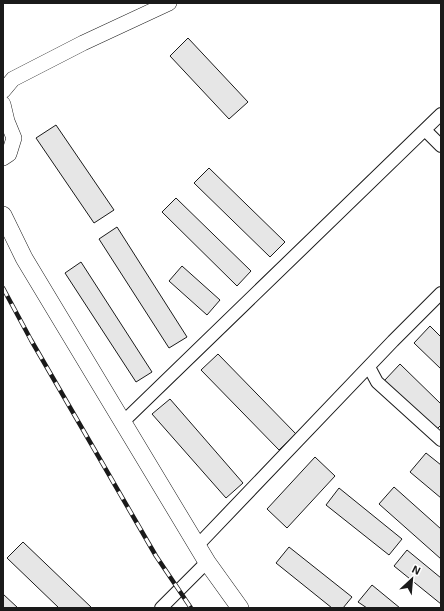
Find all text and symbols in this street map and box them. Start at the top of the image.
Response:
north arrow [392,559,432,599]
text: N [410,562,423,577]

